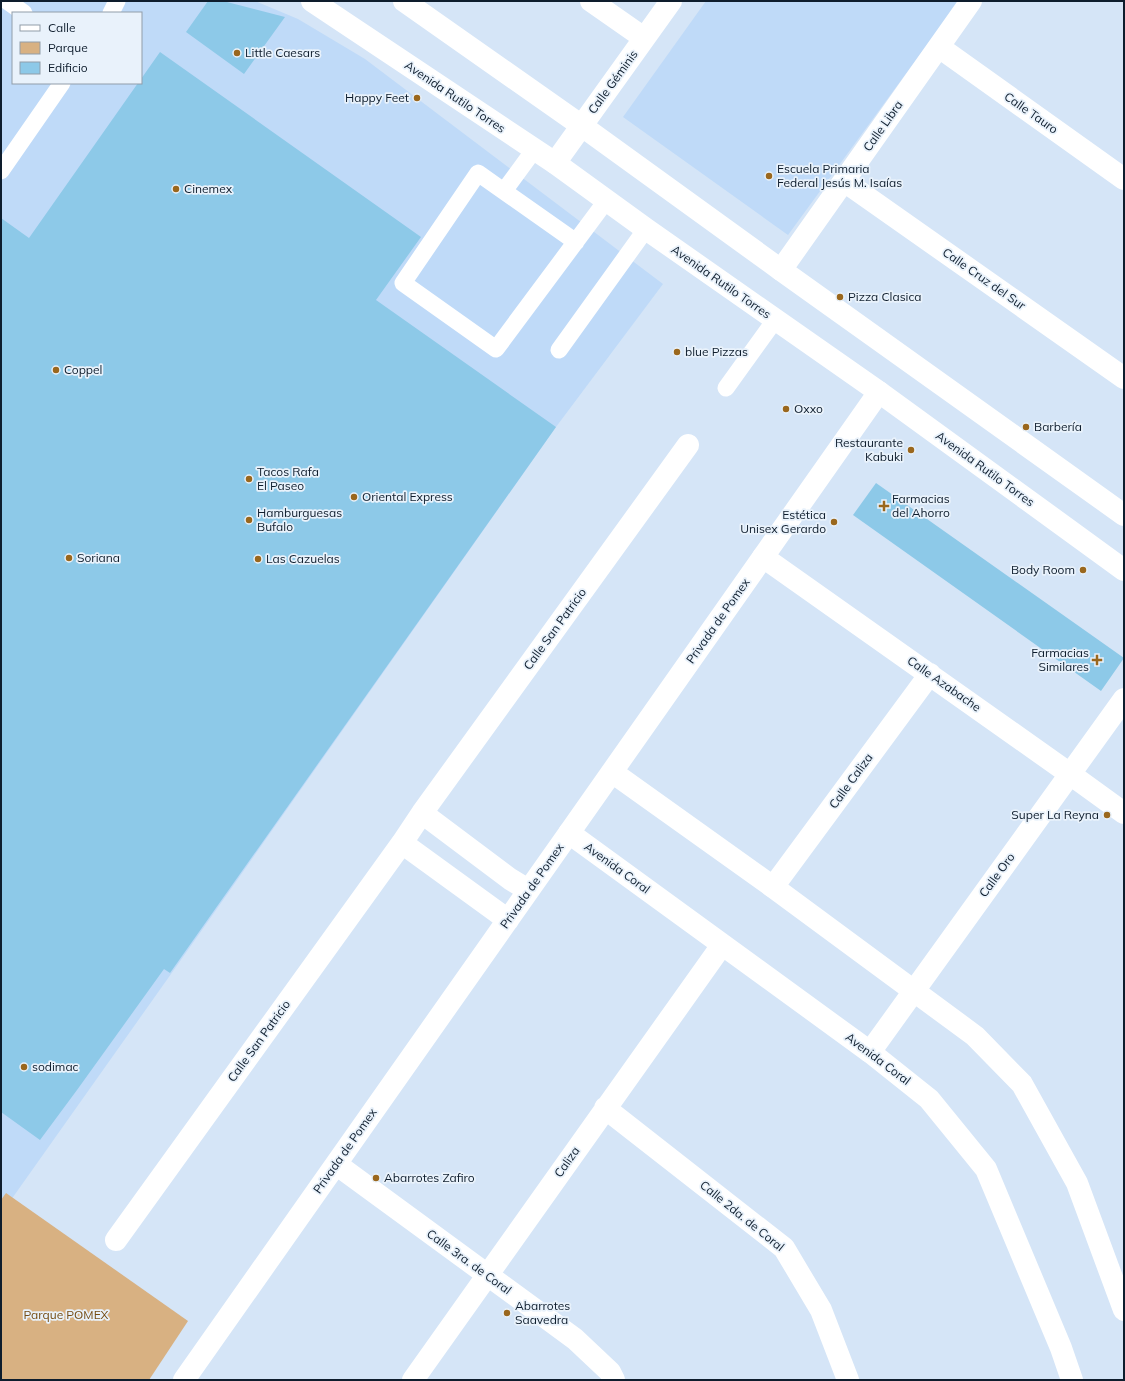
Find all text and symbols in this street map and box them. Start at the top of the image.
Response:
legend [12,12,142,84]
text: Calle [48,20,75,35]
text: Parque [48,40,88,55]
place label: Little Caesars [245,45,320,60]
street label: Calle Géminis [584,47,641,117]
marker: Little Caesars [232,48,242,58]
street label: Avenida Rutilo Torres [402,57,508,136]
text: Edificio [48,60,88,75]
street label: Calle Tauro [1002,89,1061,137]
place label: Happy Feet [345,90,409,105]
marker: Happy Feet [412,93,422,103]
street label: Calle Libra [860,97,906,154]
place label: Escuela Primaria Federal Jesús M. Isaías [777,161,902,190]
marker: Escuela Primaria Federal Jesús M. Isaías [764,171,774,181]
place label: Cinemex [184,181,233,196]
marker: Cinemex [171,184,181,194]
street label: Avenida Rutilo Torres [669,242,774,322]
street label: Calle Cruz del Sur [940,244,1029,313]
place label: Pizza Clasica [848,289,922,304]
marker: Pizza Clasica [835,292,845,302]
place label: blue Pizzas [685,344,748,359]
marker: blue Pizzas [672,347,682,357]
place label: Coppel [64,362,102,377]
marker: Coppel [51,365,61,375]
place label: Oxxo [794,401,823,416]
marker: Oxxo [781,404,791,414]
place label: Barbería [1034,419,1082,434]
marker: Barbería [1021,422,1031,432]
street label: Avenida Rutilo Torres [933,428,1038,509]
place label: Restaurante Kabuki [835,435,903,464]
marker: Restaurante Kabuki [906,445,916,455]
place label: Tacos Rafa El Paseo [257,464,319,493]
marker: Tacos Rafa El Paseo [244,474,254,484]
place label: Oriental Express [362,489,453,504]
place label: Farmacias del Ahorro [892,491,950,520]
marker: Oriental Express [349,492,359,502]
marker: Farmacias del Ahorro [879,501,889,511]
place label: Hamburguesas Bufalo [257,505,342,534]
place label: Estética Unisex Gerardo [740,507,826,536]
marker: Hamburguesas Bufalo [244,515,254,525]
marker: Estética Unisex Gerardo [829,517,839,527]
place label: Soriana [77,550,120,565]
place label: Las Cazuelas [266,551,340,566]
marker: Soriana [64,553,74,563]
marker: Las Cazuelas [253,554,263,564]
place label: Body Room [1011,562,1075,577]
marker: Body Room [1078,565,1088,575]
street label: Privada de Pomex [683,575,753,666]
street label: Calle San Patricio [520,585,589,672]
place label: Farmacias Similares [1031,645,1089,674]
street label: Calle Azabache [904,653,984,715]
marker: Farmacias Similares [1092,655,1102,665]
street label: Calle Caliza [825,750,876,811]
place label: Super La Reyna [1011,807,1099,822]
marker: Super La Reyna [1102,810,1112,820]
street label: Avenida Coral [581,839,653,897]
street label: Privada de Pomex [497,840,567,931]
street label: Calle Oro [976,850,1018,900]
street label: Calle San Patricio [224,997,293,1084]
street label: Avenida Coral [843,1029,914,1088]
place label: sodimac [32,1059,79,1074]
marker: sodimac [19,1062,29,1072]
street label: Privada de Pomex [310,1105,380,1196]
street label: Caliza [551,1143,583,1180]
place label: Abarrotes Zafiro [384,1170,475,1185]
marker: Abarrotes Zafiro [371,1173,381,1183]
street label: Calle 2da. de Coral [697,1177,787,1254]
street label: Calle 3ra. de Coral [424,1226,515,1297]
place label: Abarrotes Saavedra [515,1298,570,1327]
park label: Parque POMEX [24,1307,109,1322]
marker: Abarrotes Saavedra [502,1308,512,1318]

